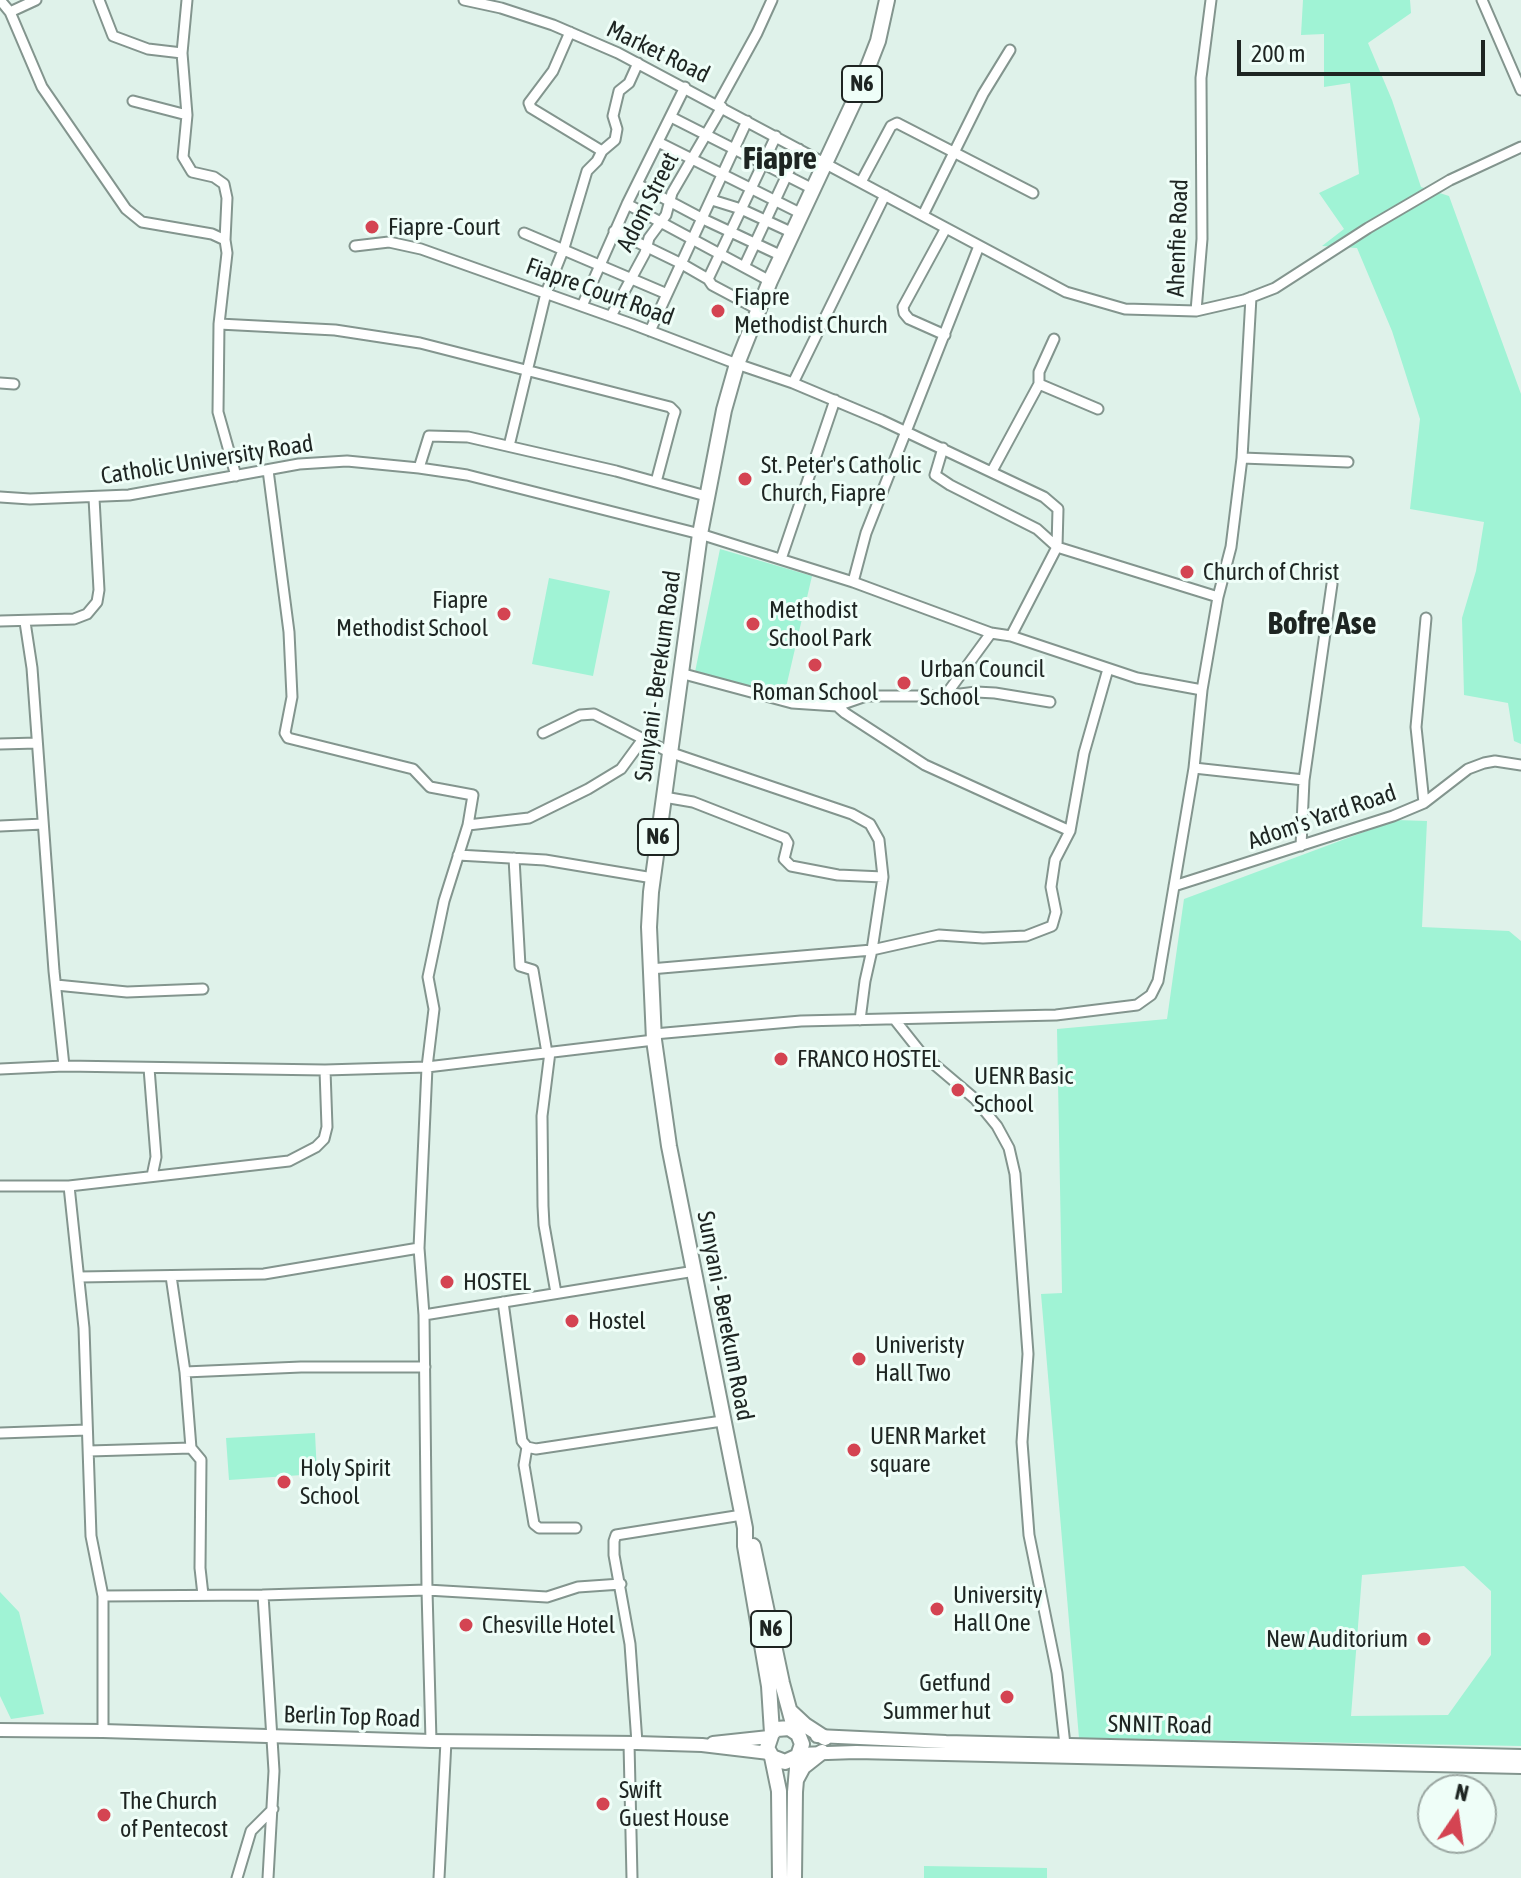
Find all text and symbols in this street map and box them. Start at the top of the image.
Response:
street label: Market Road [602,15,714,89]
scale bar [1241,24,1489,74]
text: 200 m [1251,40,1305,67]
road number: N6 [842,66,882,102]
district label: Fiapre [743,140,817,178]
street label: Adom Street [611,148,685,256]
street label: Ahenfie Road [1162,178,1194,298]
place label: Fiapre -Court [388,213,500,241]
marker: Fiapre -Court [363,218,381,236]
street label: Fiapre Court Road [522,252,678,332]
place label: Fiapre Methodist Church [734,283,888,339]
marker: Fiapre Methodist Church [709,302,727,320]
street label: Catholic University Road [99,429,315,491]
place label: St. Peter's Catholic Church, Fiapre [761,451,921,507]
marker: St. Peter's Catholic Church, Fiapre [736,470,754,488]
place label: Church of Christ [1203,558,1340,586]
marker: Church of Christ [1178,563,1196,581]
street label: Sunyani - Berekum Road [629,569,687,783]
place label: Fiapre Methodist School [336,586,488,642]
place label: Methodist School Park [769,596,872,652]
marker: Fiapre Methodist School [495,605,513,623]
district label: Bofre Ase [1268,605,1376,643]
marker: Methodist School Park [744,615,762,633]
place label: Urban Council School [920,655,1045,711]
marker: Roman School [806,656,824,674]
marker: Urban Council School [895,674,913,692]
place label: Roman School [752,678,878,706]
street label: Adom's Yard Road [1244,778,1400,856]
road number: N6 [638,819,678,855]
place label: FRANCO HOSTEL [797,1045,940,1073]
marker: FRANCO HOSTEL [772,1050,790,1068]
place label: UENR Basic School [974,1062,1073,1118]
marker: UENR Basic School [949,1081,967,1099]
street label: Sunyani - Berekum Road [691,1209,759,1423]
place label: HOSTEL [463,1268,531,1296]
marker: HOSTEL [438,1273,456,1291]
place label: Hostel [588,1307,646,1335]
marker: Hostel [563,1312,581,1330]
place label: Univeristy Hall Two [875,1331,965,1387]
marker: Univeristy Hall Two [850,1350,868,1368]
place label: UENR Market square [870,1422,986,1478]
marker: UENR Market square [845,1441,863,1459]
place label: Holy Spirit School [300,1454,391,1510]
marker: Holy Spirit School [275,1473,293,1491]
place label: University Hall One [953,1581,1043,1637]
marker: University Hall One [928,1600,946,1618]
place label: Chesville Hotel [482,1611,615,1639]
road number: N6 [751,1611,791,1647]
marker: Chesville Hotel [457,1616,475,1634]
place label: New Auditorium [1266,1625,1408,1653]
marker: New Auditorium [1415,1630,1433,1648]
place label: Getfund Summer hut [883,1669,991,1725]
marker: Getfund Summer hut [998,1688,1016,1706]
street label: Berlin Top Road [283,1700,421,1734]
street label: SNNIT Road [1108,1710,1212,1740]
north arrow [1417,1774,1497,1854]
place label: Swift Guest House [619,1776,729,1832]
text: N [1453,1778,1471,1807]
place label: The Church of Pentecost [120,1787,228,1843]
marker: Swift Guest House [594,1795,612,1813]
marker: The Church of Pentecost [95,1806,113,1824]

